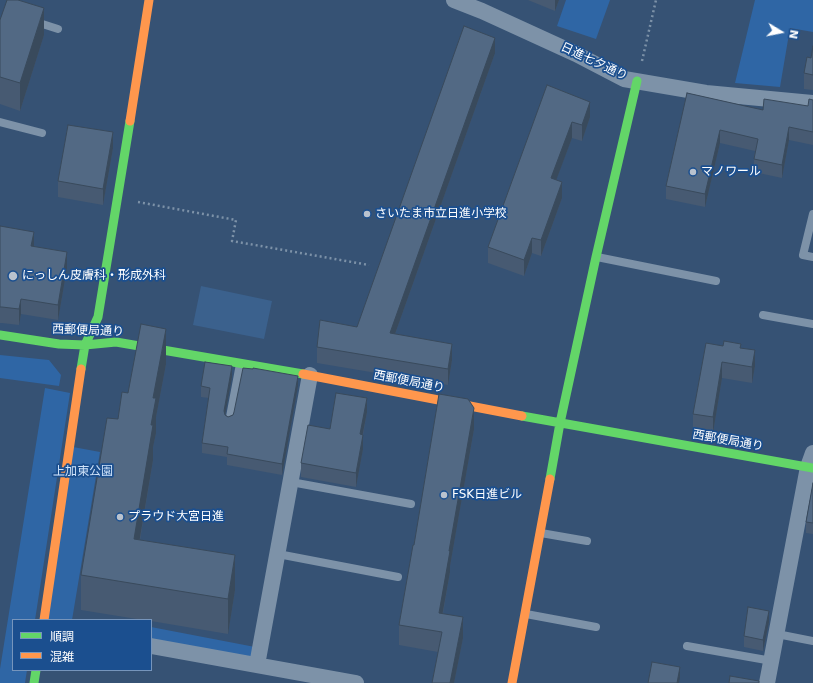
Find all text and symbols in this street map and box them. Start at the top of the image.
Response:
north arrow [761,12,801,52]
text: N [786,29,801,40]
street label: 日進七夕通り [558,40,630,84]
place label: マノワール [701,165,761,179]
marker: マノワール [688,167,698,177]
place label: さいたま市立日進小学校 [375,207,507,221]
marker: さいたま市立日進小学校 [362,209,372,219]
place label: にっしん皮膚科・形成外科 [22,269,166,283]
marker: にっしん皮膚科・形成外科 [7,270,19,282]
street label: 西郵便局通り [52,323,124,339]
street label: 西郵便局通り [372,368,446,396]
street label: 西郵便局通り [691,428,765,454]
park label: 上加東公園 [53,465,113,479]
place label: FSK日進ビル [452,488,522,502]
marker: FSK日進ビル [439,490,449,500]
place label: プラウド大宮日進 [128,510,224,524]
marker: プラウド大宮日進 [115,512,125,522]
legend [12,619,152,671]
text: 順調 [50,630,74,644]
text: 混雑 [50,650,74,664]

